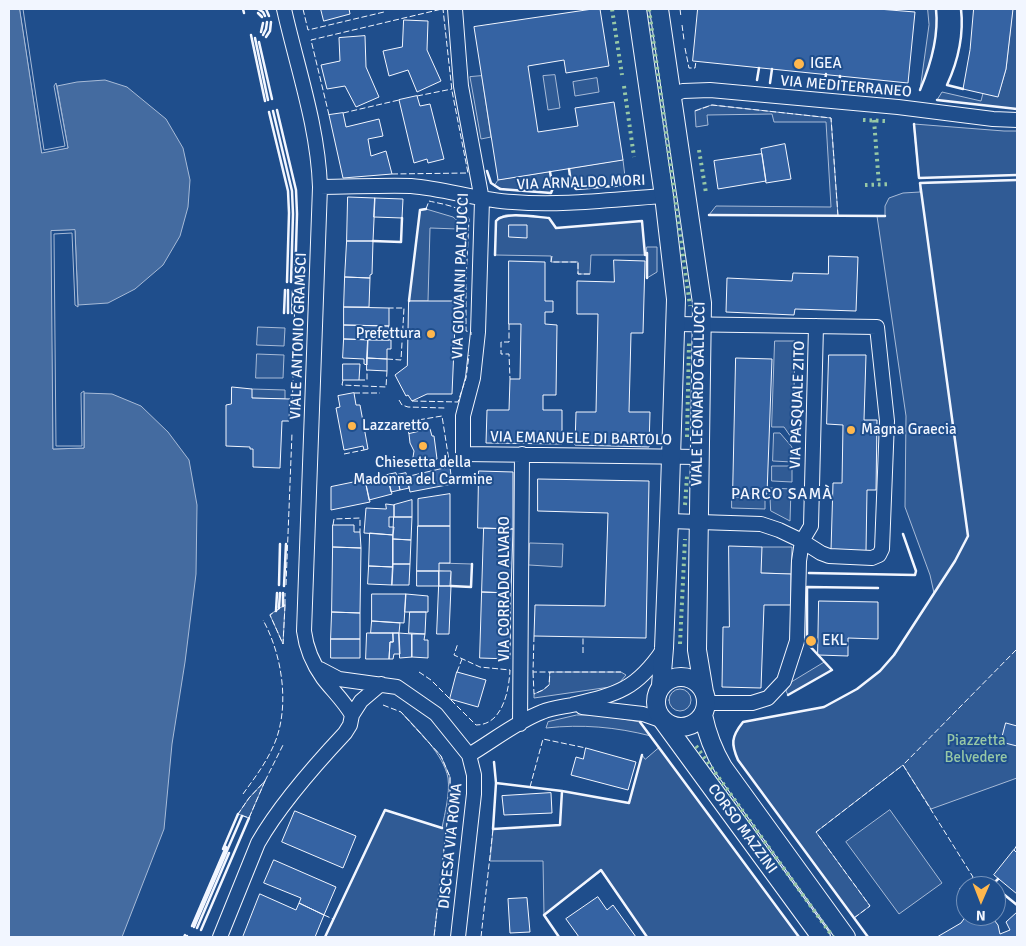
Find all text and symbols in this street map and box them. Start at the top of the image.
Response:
place label: IGEA [810,55,842,73]
marker: IGEA [792,57,806,71]
street label: VIA MEDITERRANEO [780,72,912,102]
street label: VIA ARNALDO MORI [516,172,646,194]
street label: VIA GIOVANNI PALATUCCI [449,192,473,360]
street label: VIALE ANTONIO GRAMSCI [287,252,311,420]
street label: VIALE LEONARDO GALLUCCI [688,301,710,487]
place label: Prefettura [356,325,421,343]
marker: Prefettura [425,328,437,340]
street label: VIA PASQUALE ZITO [787,341,809,469]
place label: Lazzaretto [362,417,429,435]
marker: Lazzaretto [346,420,358,432]
place label: Magna Graecia [861,421,957,439]
marker: Magna Graecia [845,424,857,436]
street label: VIA EMANUELE DI BARTOLO [490,428,672,450]
marker: Chiesetta della Madonna del Carmine [417,440,429,452]
place label: Chiesetta della Madonna del Carmine [353,454,493,489]
district label: PARCO SAMÀ [730,485,834,505]
street label: VIA CORRADO ALVARO [496,516,514,662]
place label: EKL [822,632,847,650]
marker: EKL [804,634,818,648]
park label: Piazzetta Belvedere [944,732,1008,767]
street label: CORSO MAZZINI [703,781,781,877]
street label: DISCESA VIA ROMA [435,782,467,910]
north arrow [956,876,1006,926]
text: N [976,907,986,924]

